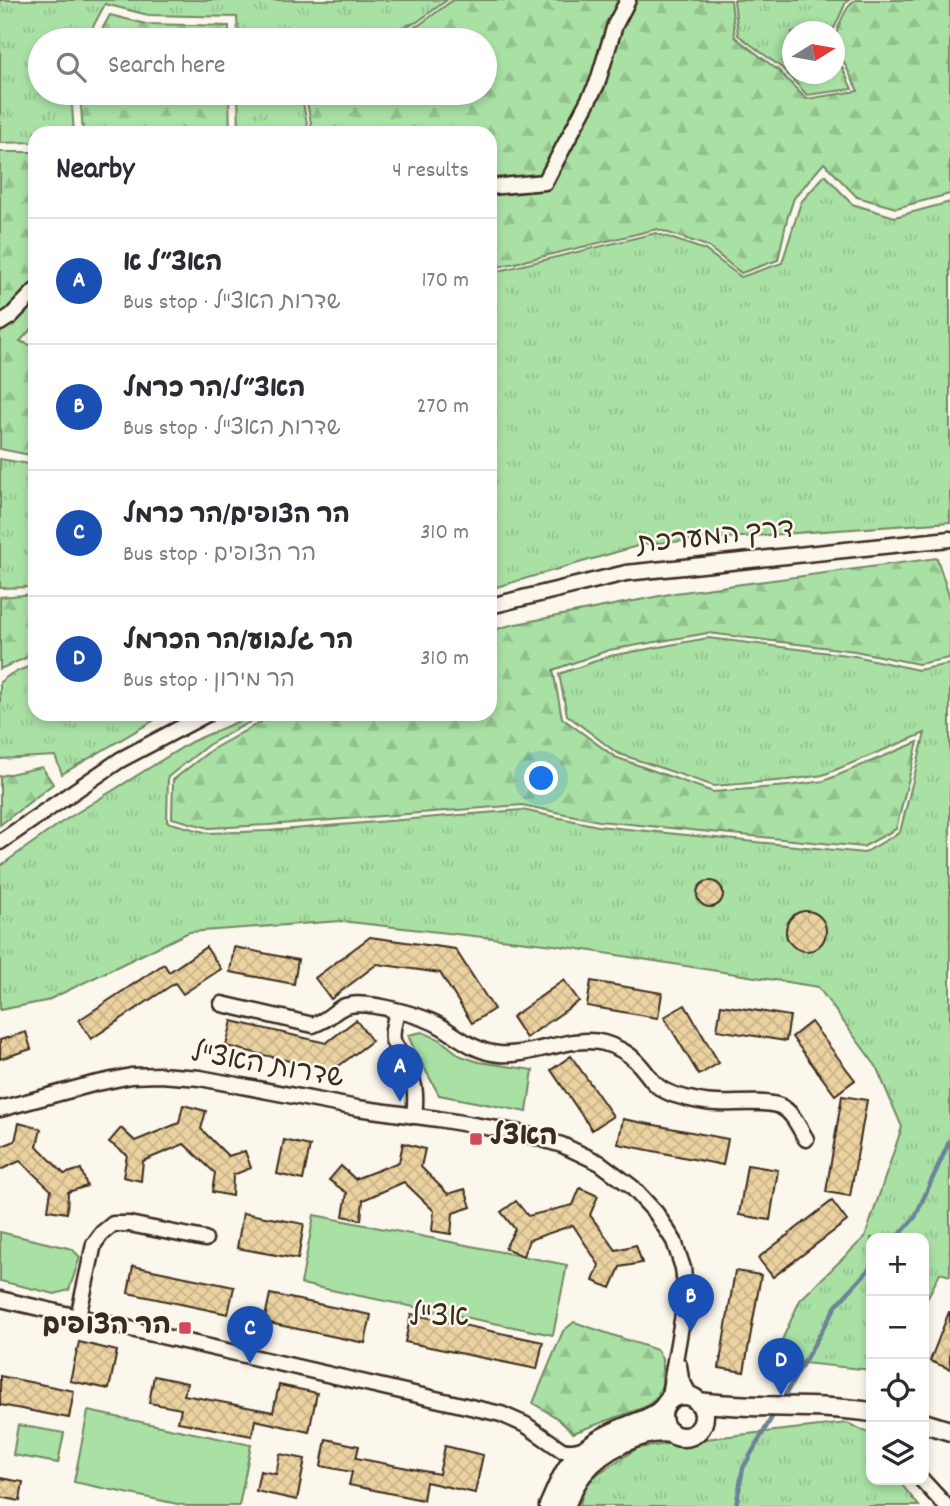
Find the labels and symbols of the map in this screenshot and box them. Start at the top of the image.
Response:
north arrow [782,21,845,84]
street label: דרך המערכת [633,511,797,567]
your location [524,761,558,795]
street label: שדרות האצ"ל [187,1035,347,1101]
pin: A [377,1044,423,1102]
place label: האצל [490,1119,558,1159]
marker: האצל [468,1131,484,1147]
pin: B [668,1274,714,1332]
district label: אצ"ל [409,1298,469,1341]
pin: C [227,1306,273,1364]
place label: הר הצופים [42,1308,171,1348]
marker: הר הצופים [177,1320,193,1336]
pin: D [758,1338,804,1396]

